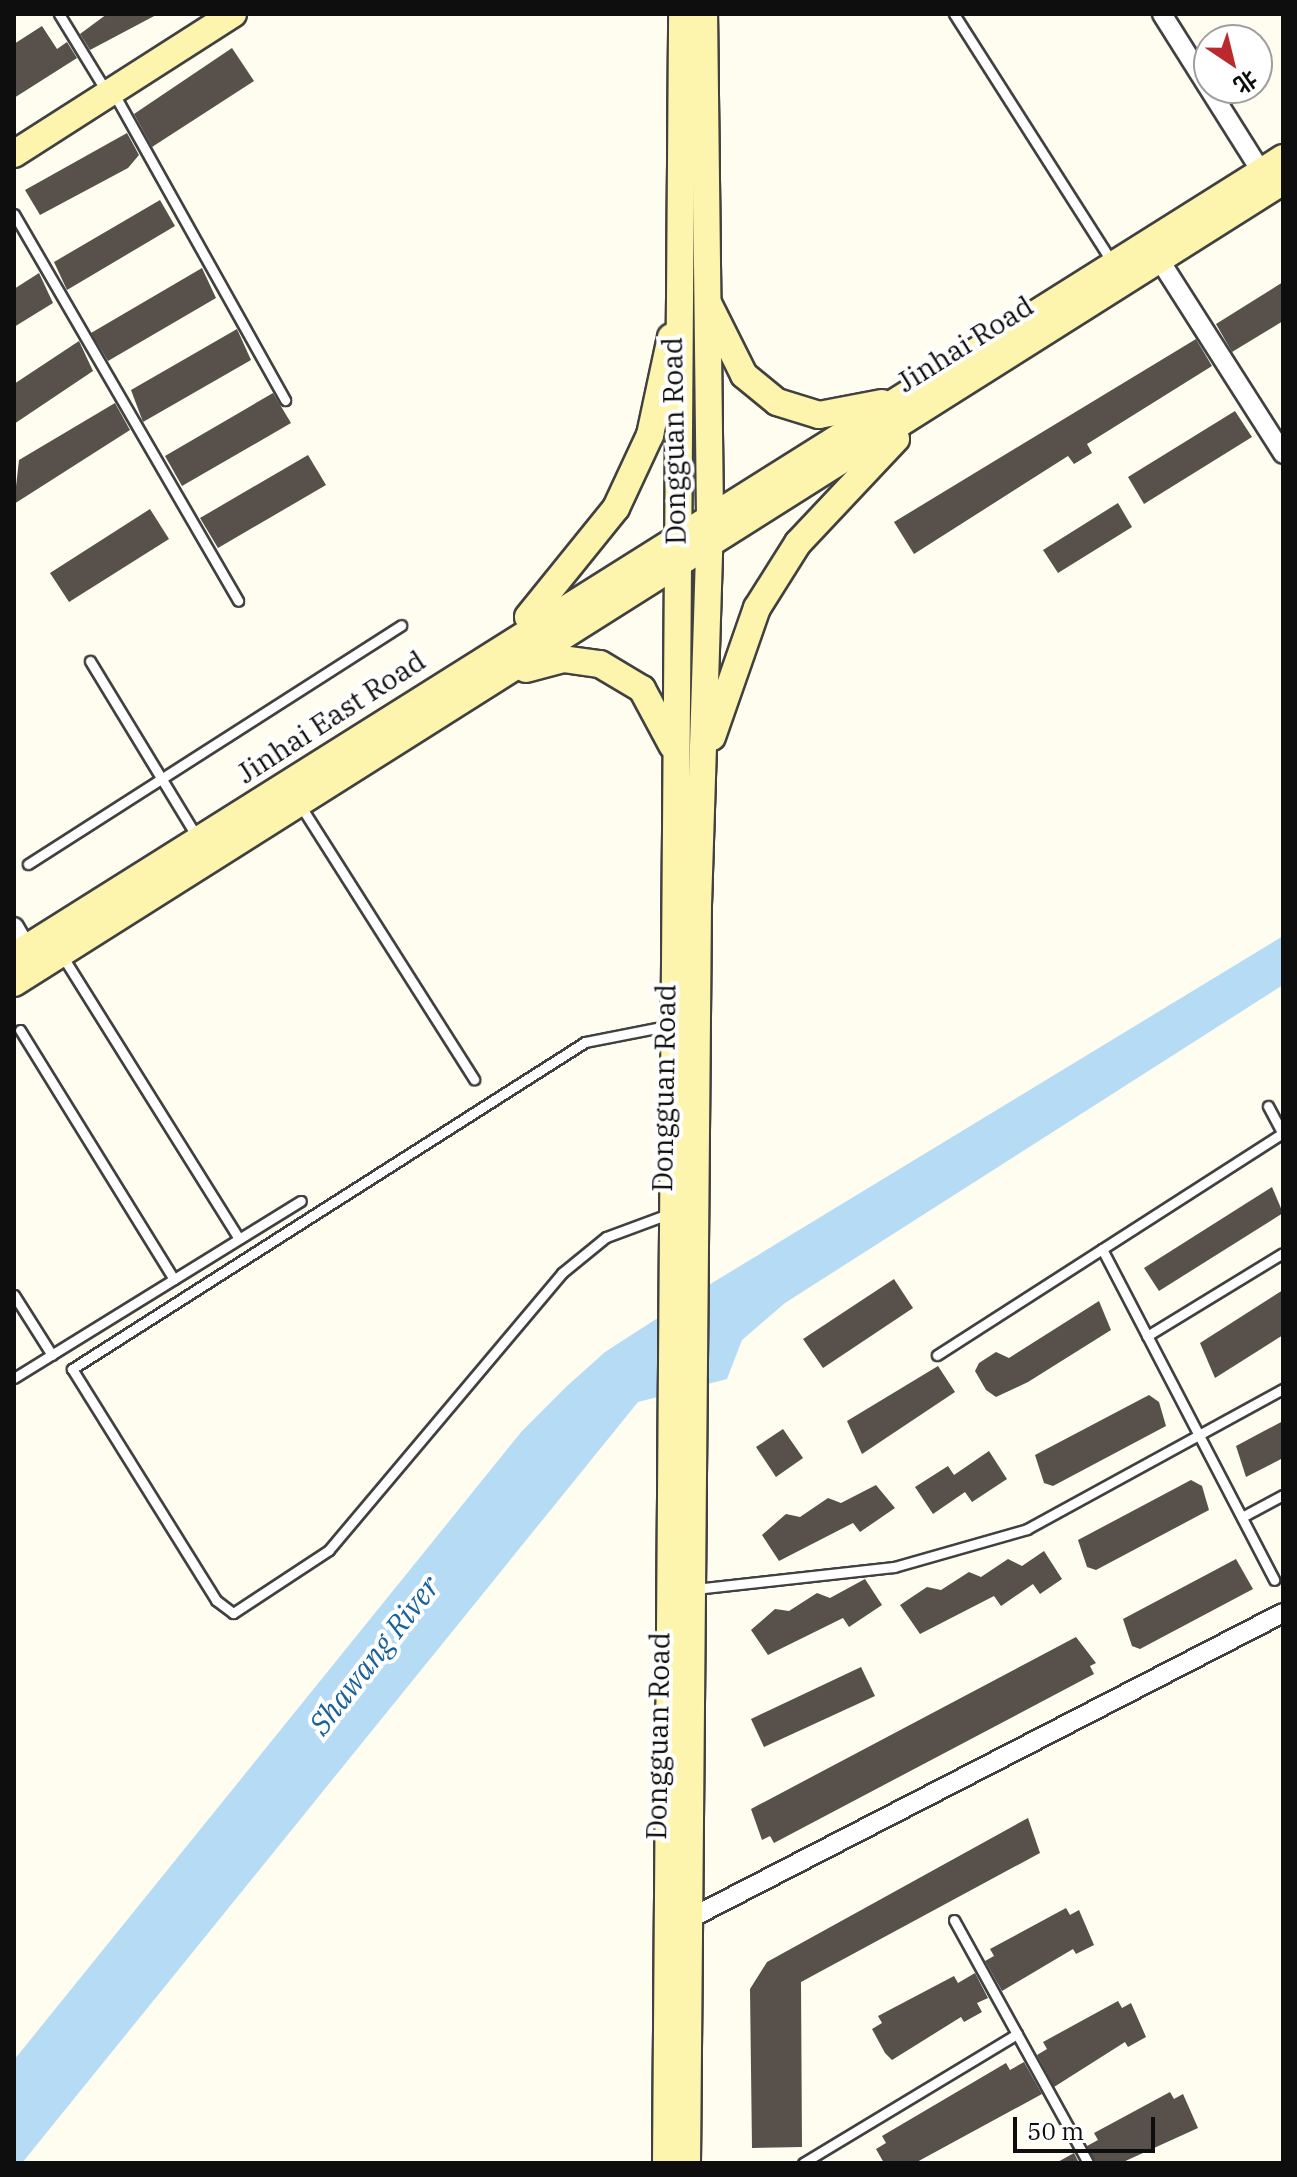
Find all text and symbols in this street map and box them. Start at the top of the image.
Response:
north arrow [1193,24,1273,104]
text: 北 [1229,64,1263,101]
street label: Jinhai Road [891,289,1039,399]
street label: Dongguan Road [655,337,693,545]
street label: Jinhai East Road [231,644,431,790]
street label: Dongguan Road [645,984,683,1192]
water label: Shawang River [301,1569,447,1741]
street label: Dongguan Road [639,1632,677,1840]
scale bar [1017,2101,1159,2151]
text: 50 m [1027,2115,1084,2147]

